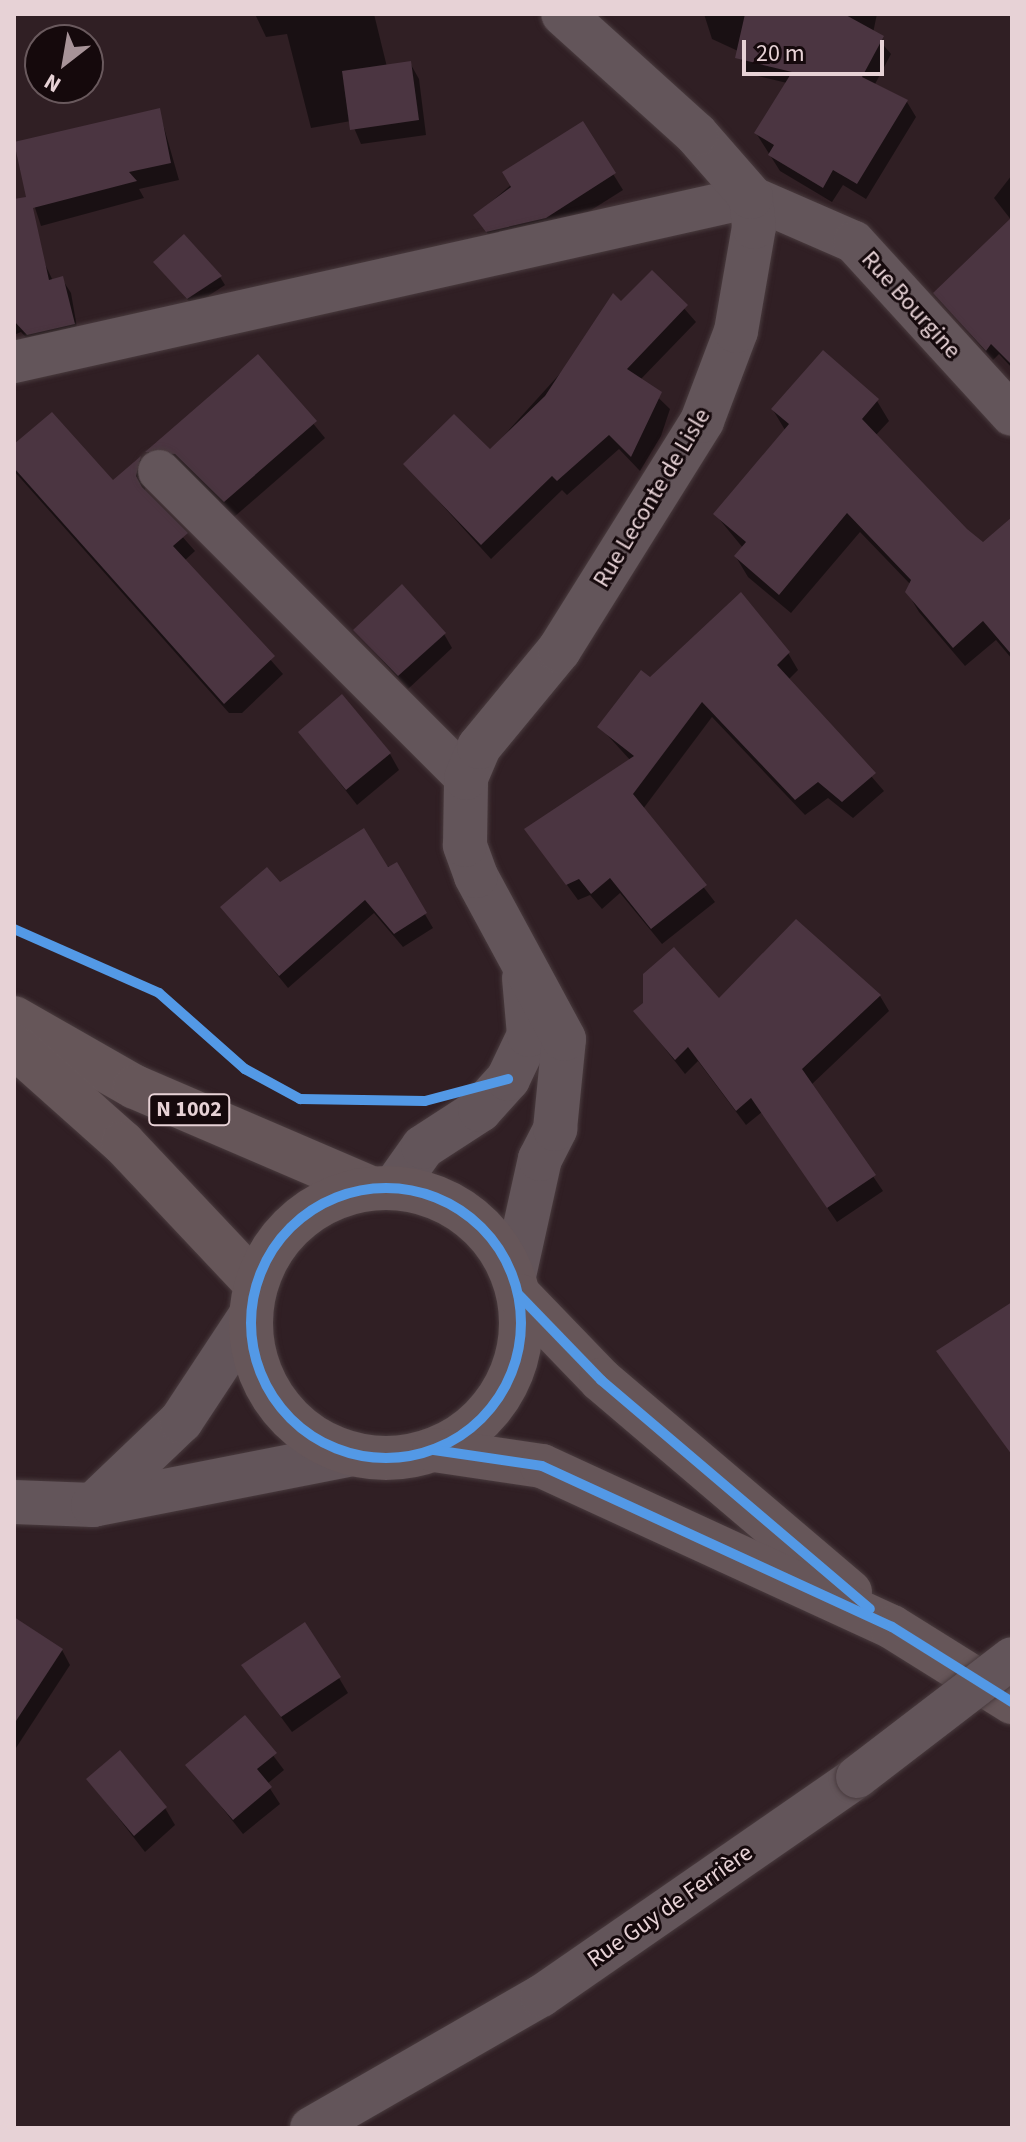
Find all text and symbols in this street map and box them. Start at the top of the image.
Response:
north arrow [24,24,104,104]
scale bar [746,24,888,74]
text: 20 m [756,36,805,71]
text: N [38,65,67,100]
street label: Rue Bourgine [855,245,967,365]
street label: Rue Leconte de Lisle [587,403,717,593]
road number: N 1002 [147,1092,231,1128]
street label: Rue Guy de Ferrière [582,1838,758,1974]

